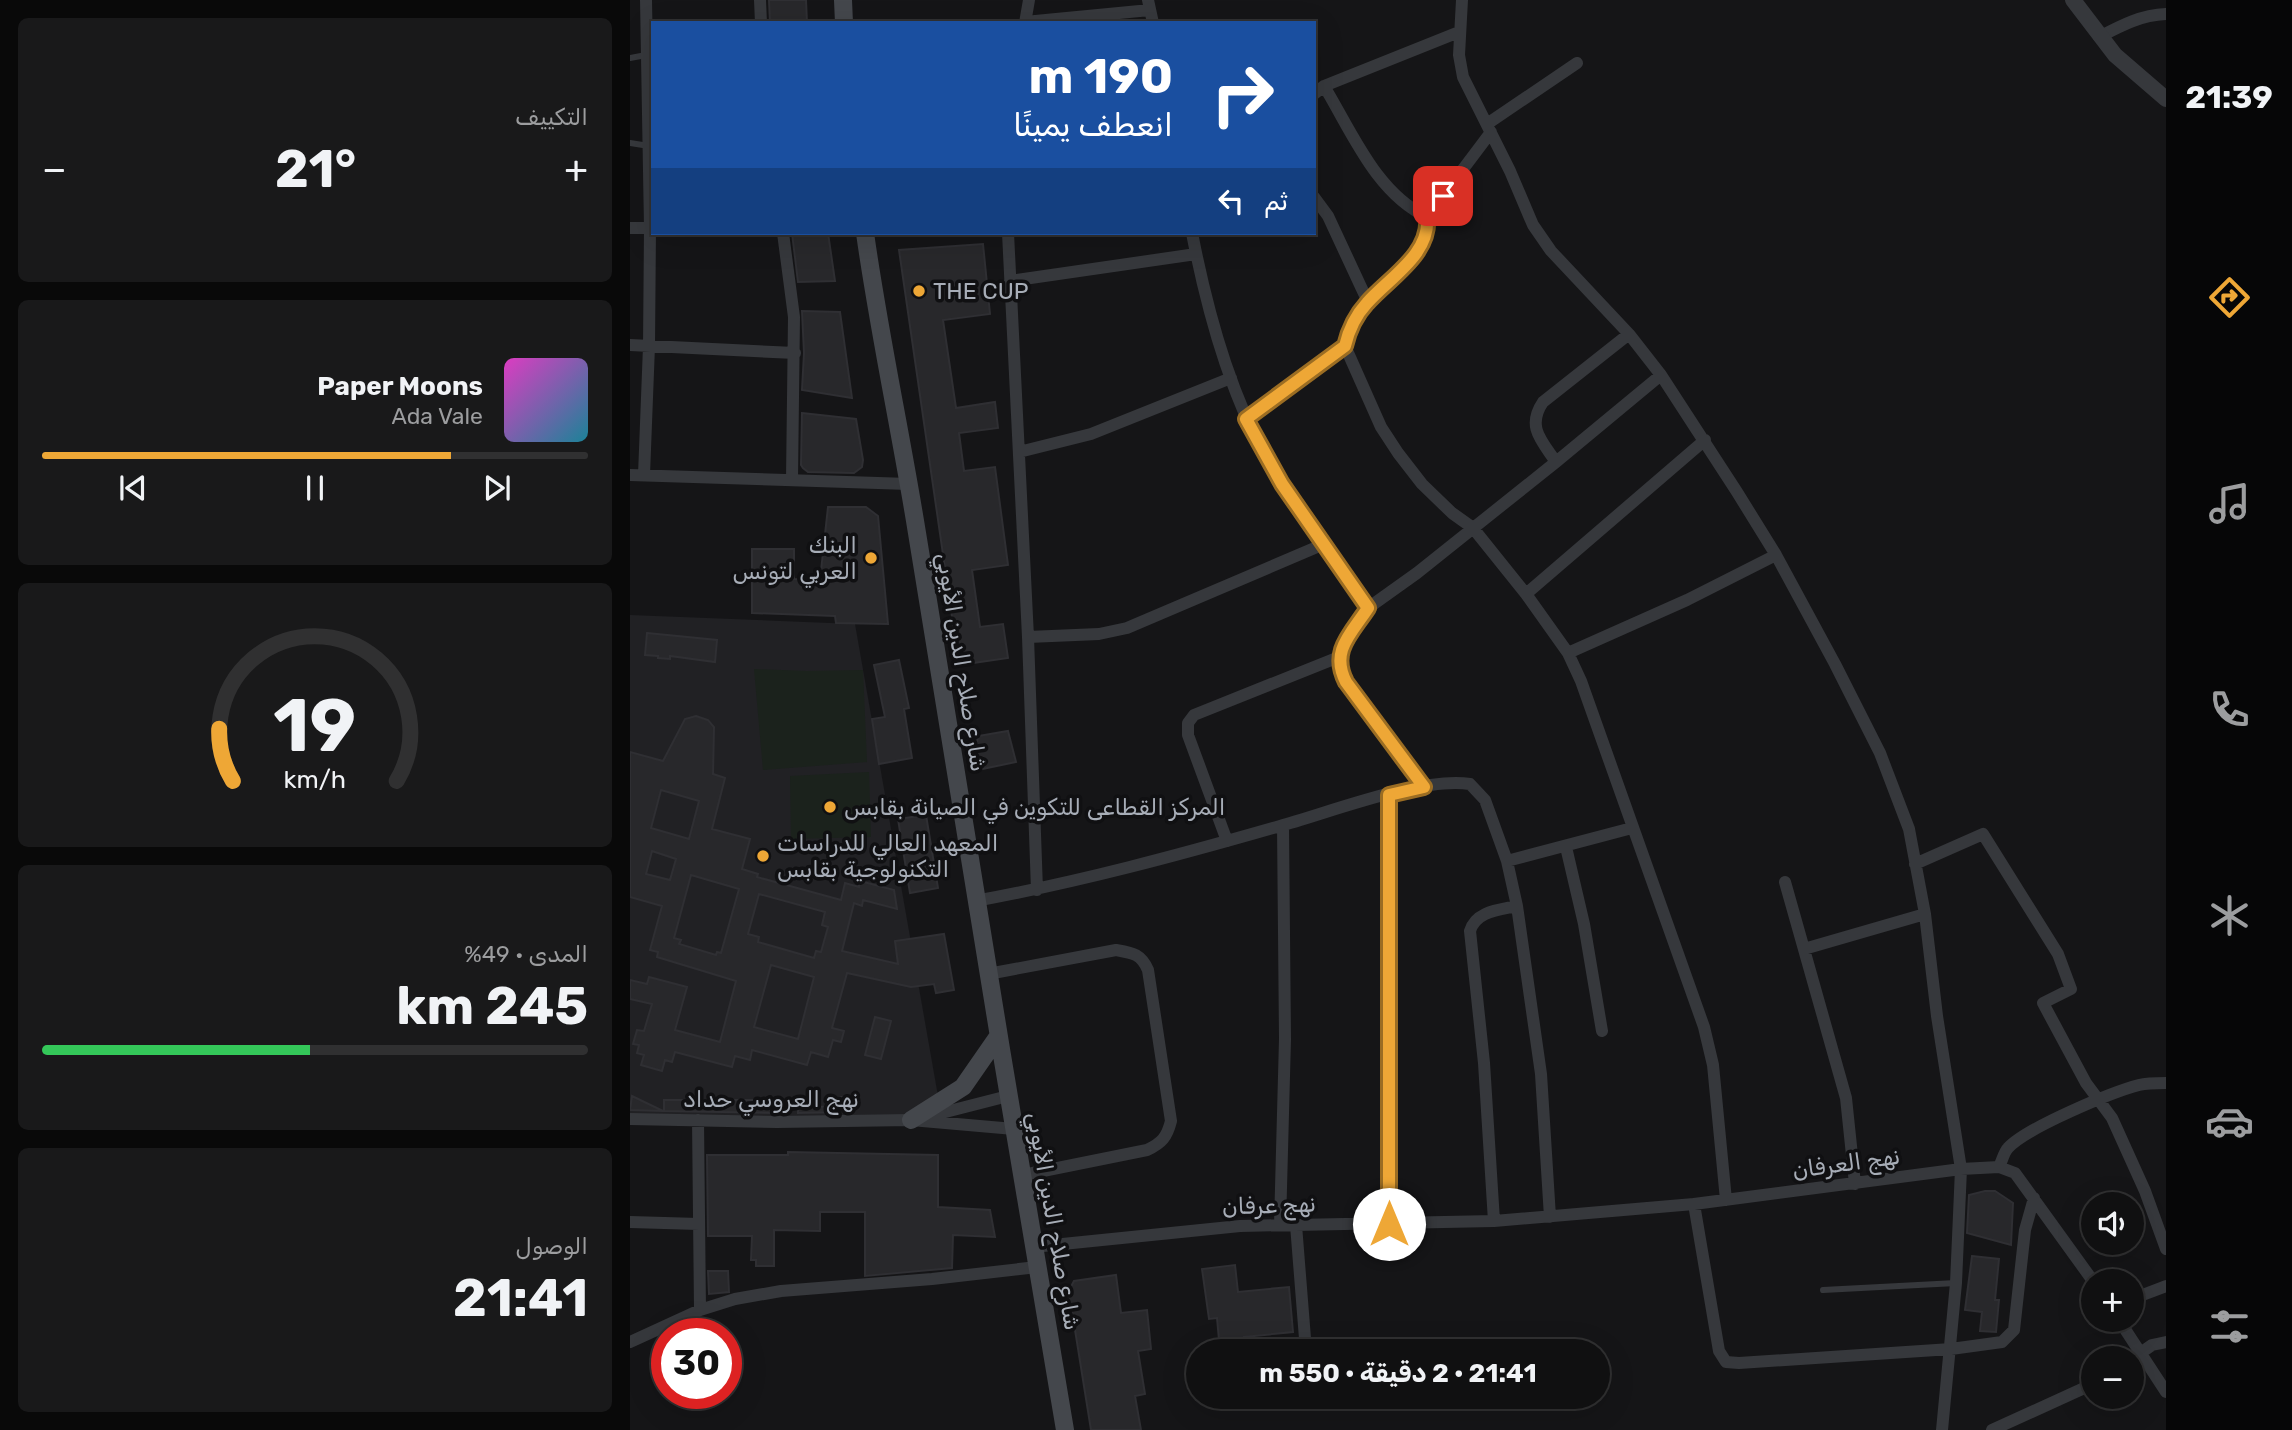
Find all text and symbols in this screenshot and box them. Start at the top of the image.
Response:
text: 190 m [1029,47,1173,105]
icon: right [1197,49,1288,140]
text: 21:39 [2185,78,2273,116]
text: التكييف [515,103,588,131]
text: انعطف يمينًا [1013,106,1173,144]
text: 21° [275,138,356,200]
text: − [42,146,67,192]
text: + [564,146,588,192]
pin [1413,166,1473,226]
icon: arrive [1424,177,1462,215]
icon: left [1212,182,1250,220]
text: ثم [1264,186,1288,217]
icon: directions [2205,273,2254,322]
place label: THE CUP [933,277,1029,305]
marker: THE CUP [911,283,927,299]
text: Paper Moons [317,371,483,402]
text: Ada Vale [391,402,483,430]
icon: previous [114,469,152,507]
icon: pause [296,469,334,507]
icon: next [478,469,516,507]
icon: music [2205,479,2254,528]
place label: البنك العربي لتونس [733,531,857,588]
marker: البنك العربي لتونس [863,550,879,566]
street label: شارع صلاح الدين الأيوبي [928,551,993,774]
text: 19 [274,683,356,769]
icon: phone [2205,685,2254,734]
text: km/h [284,765,346,794]
place label: المركز القطاعى للتكوين في الصيانة بقابس [844,793,1225,824]
marker: المركز القطاعى للتكوين في الصيانة بقابس [822,799,838,815]
place label: المعهد العالي للدراسات التكنولوجية بقابس [777,829,998,883]
marker: المعهد العالي للدراسات التكنولوجية بقابس [755,848,771,864]
icon: climate [2205,891,2254,940]
text: المدى · 49% [464,940,588,968]
text: 245 km [396,975,588,1037]
street label: نهج العروسي حداد [683,1085,859,1116]
icon: car [2205,1097,2254,1146]
street label: شارع صلاح الدين الأيوبي [1018,1110,1087,1333]
street label: نهج العرفان [1790,1142,1902,1186]
position arrow [1352,1187,1426,1261]
street label: نهج عرفان [1222,1189,1317,1223]
map controls [2081,1192,2144,1409]
button: sound [2081,1192,2144,1255]
text: الوصول [516,1232,588,1260]
text: 21:41 [453,1267,588,1329]
button: + [2081,1269,2144,1332]
icon: filters [2205,1302,2254,1351]
speed limit sign: 30 [651,1318,742,1409]
button: − [2081,1346,2144,1409]
text: 21:41 · 2 دقيقة · 550 m [1259,1358,1537,1389]

